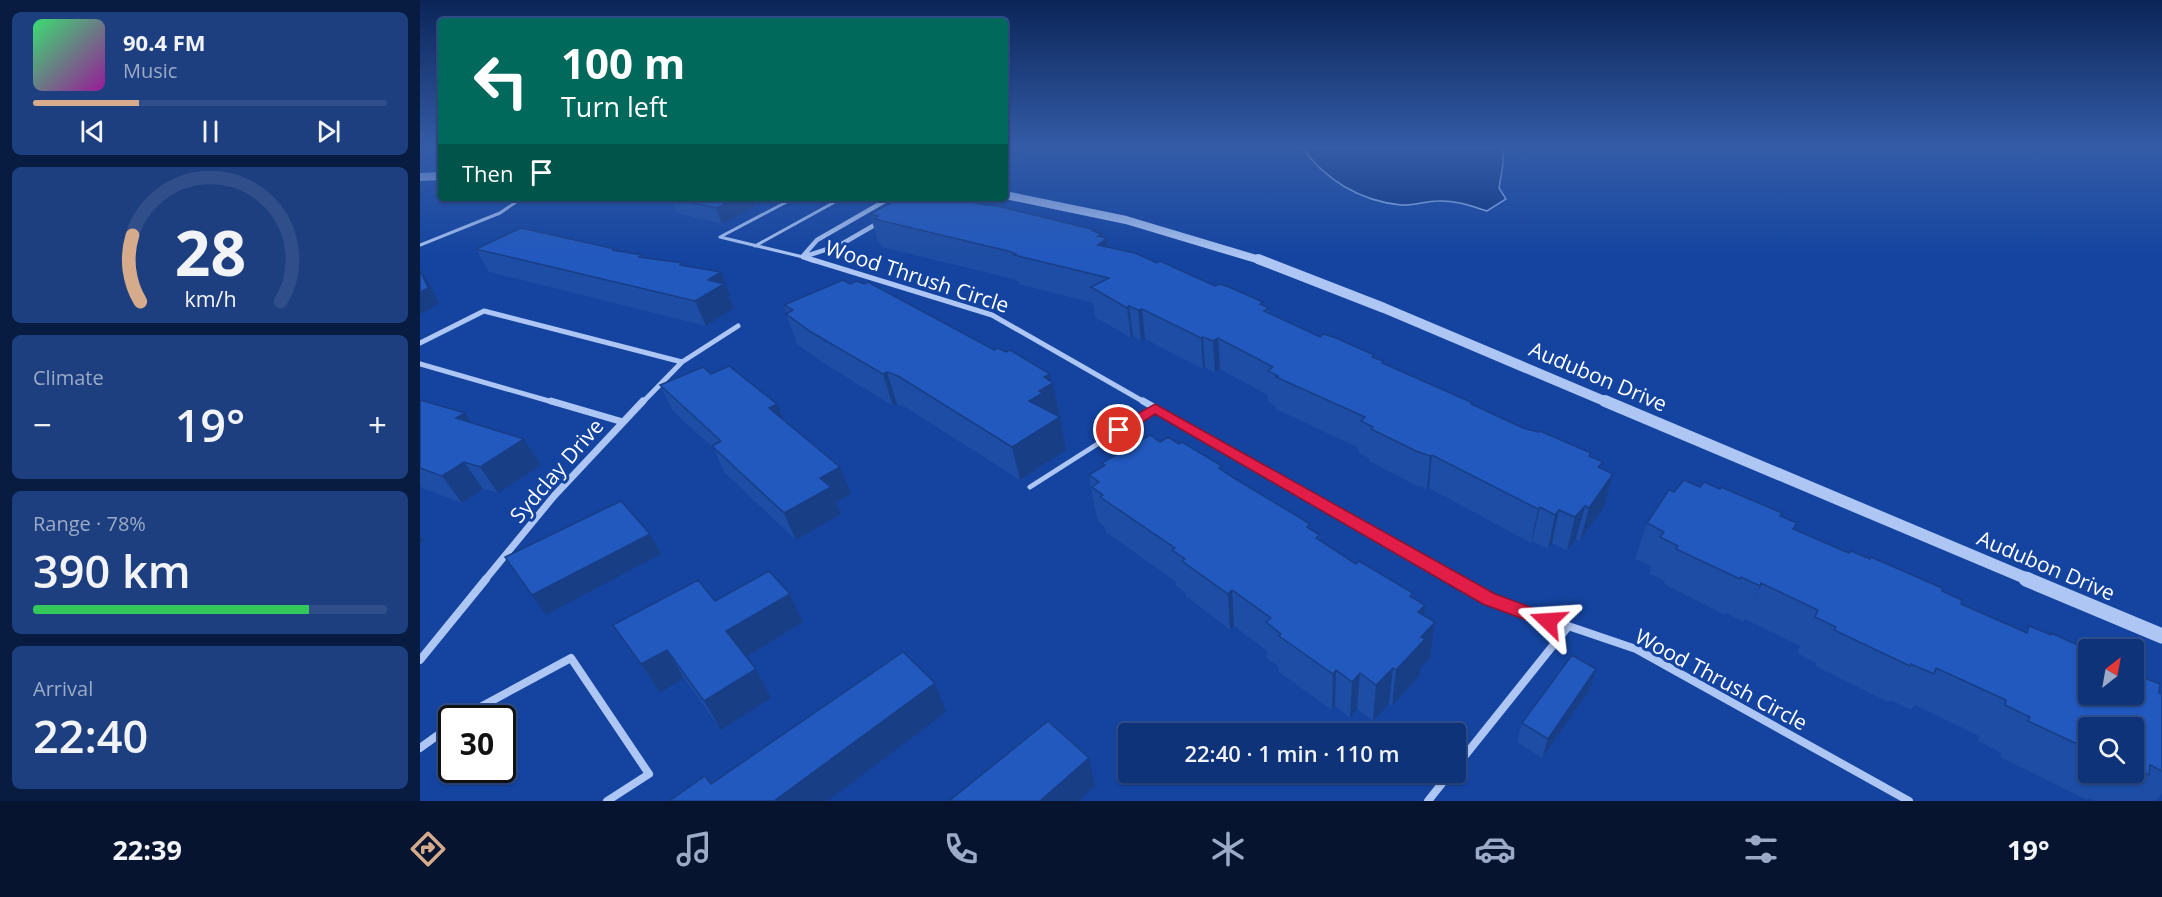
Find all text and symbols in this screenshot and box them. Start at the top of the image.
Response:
text: 90.4 FM [123,27,206,57]
text: 100 m [561,34,685,91]
icon: left [462,42,540,120]
text: Music [123,57,177,84]
text: Turn left [561,88,668,125]
icon: previous [76,115,109,148]
icon: pause [194,115,227,148]
icon: next [312,115,345,148]
icon: arrive [525,156,558,189]
text: Then [462,158,513,188]
text: 28 [174,209,246,294]
street label: Wood Thrush Circle [822,233,1013,319]
text: km/h [184,285,236,314]
street label: Audubon Drive [1525,334,1672,418]
text: Climate [33,364,104,391]
text: 19° [175,394,245,455]
text: − [33,402,52,447]
text: + [368,402,387,447]
pin [1093,404,1144,455]
street label: Sydclay Drive [503,412,609,528]
icon: arrive [1102,413,1135,446]
text: Range · 78% [33,510,146,537]
street label: Audubon Drive [1973,523,2120,607]
text: 390 km [33,540,191,601]
position arrow [1516,589,1580,653]
street label: Wood Thrush Circle [1630,622,1813,736]
north arrow [2078,639,2144,705]
map controls [2078,639,2144,783]
text: Arrival [33,675,93,702]
text: 22:40 [33,705,148,766]
speed limit sign: 30 [438,705,516,783]
button: search [2078,717,2144,783]
text: 22:40 · 1 min · 110 m [1184,738,1400,768]
icon: directions [407,828,449,870]
icon: music [673,828,715,870]
icon: phone [940,828,982,870]
icon: climate [1207,828,1249,870]
icon: car [1474,828,1516,870]
icon: filters [1740,828,1782,870]
text: 22:39 [112,831,182,868]
text: 19° [2007,831,2050,868]

